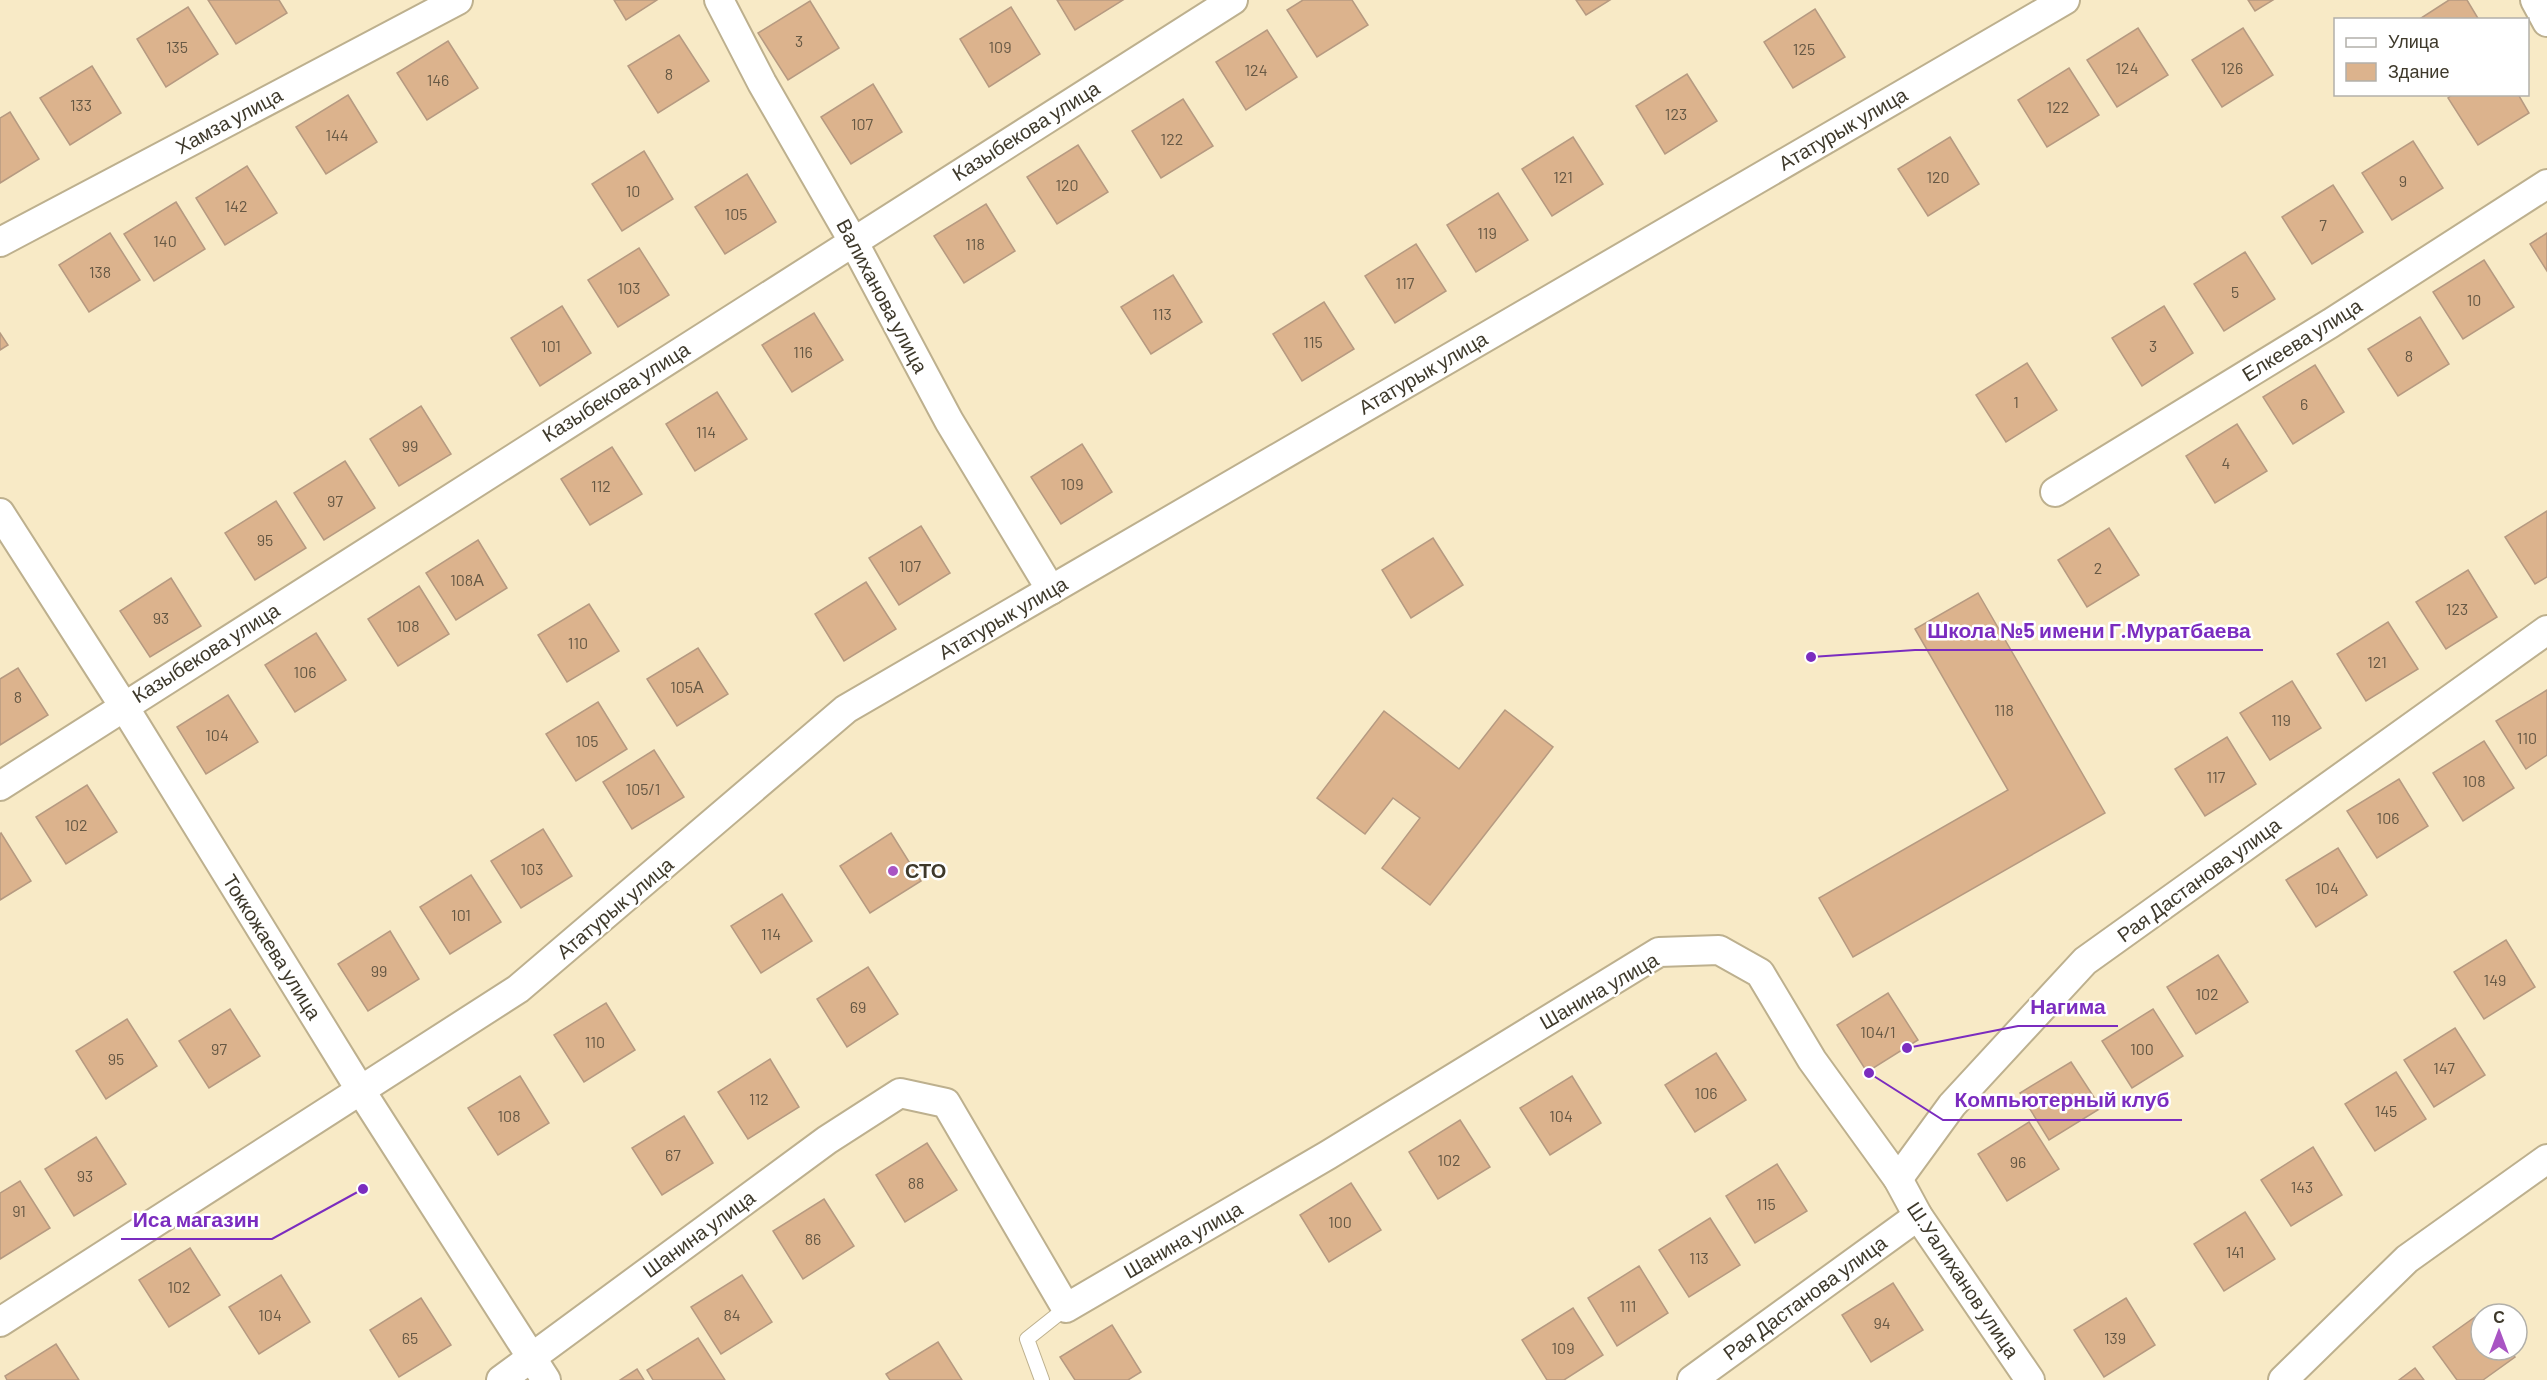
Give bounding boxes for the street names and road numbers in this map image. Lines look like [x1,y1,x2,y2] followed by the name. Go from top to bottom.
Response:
[947,75,1104,185] street label: Казыбекова улица
[1774,81,1912,175] street label: Ататурык улица
[171,82,287,158] street label: Хамза улица
[832,214,934,377] street label: Валиханова улица
[2237,292,2367,386] street label: Елкеева улица
[1354,325,1492,419] street label: Ататурык улица
[537,336,694,446] street label: Казыбекова улица
[934,570,1072,664] street label: Ататурык улица
[127,597,284,707] street label: Казыбекова улица
[2112,811,2285,947] street label: Рая Дастанова улица
[551,851,678,963] street label: Ататурык улица
[219,869,328,1024] street label: Токкожаева улица
[1535,946,1663,1034] street label: Шанина улица
[638,1184,760,1282] street label: Шанина улица
[1119,1195,1247,1283] street label: Шанина улица
[1903,1197,2025,1363] street label: Ш.Уалиханов улица
[1718,1229,1891,1365] street label: Рая Дастанова улица

